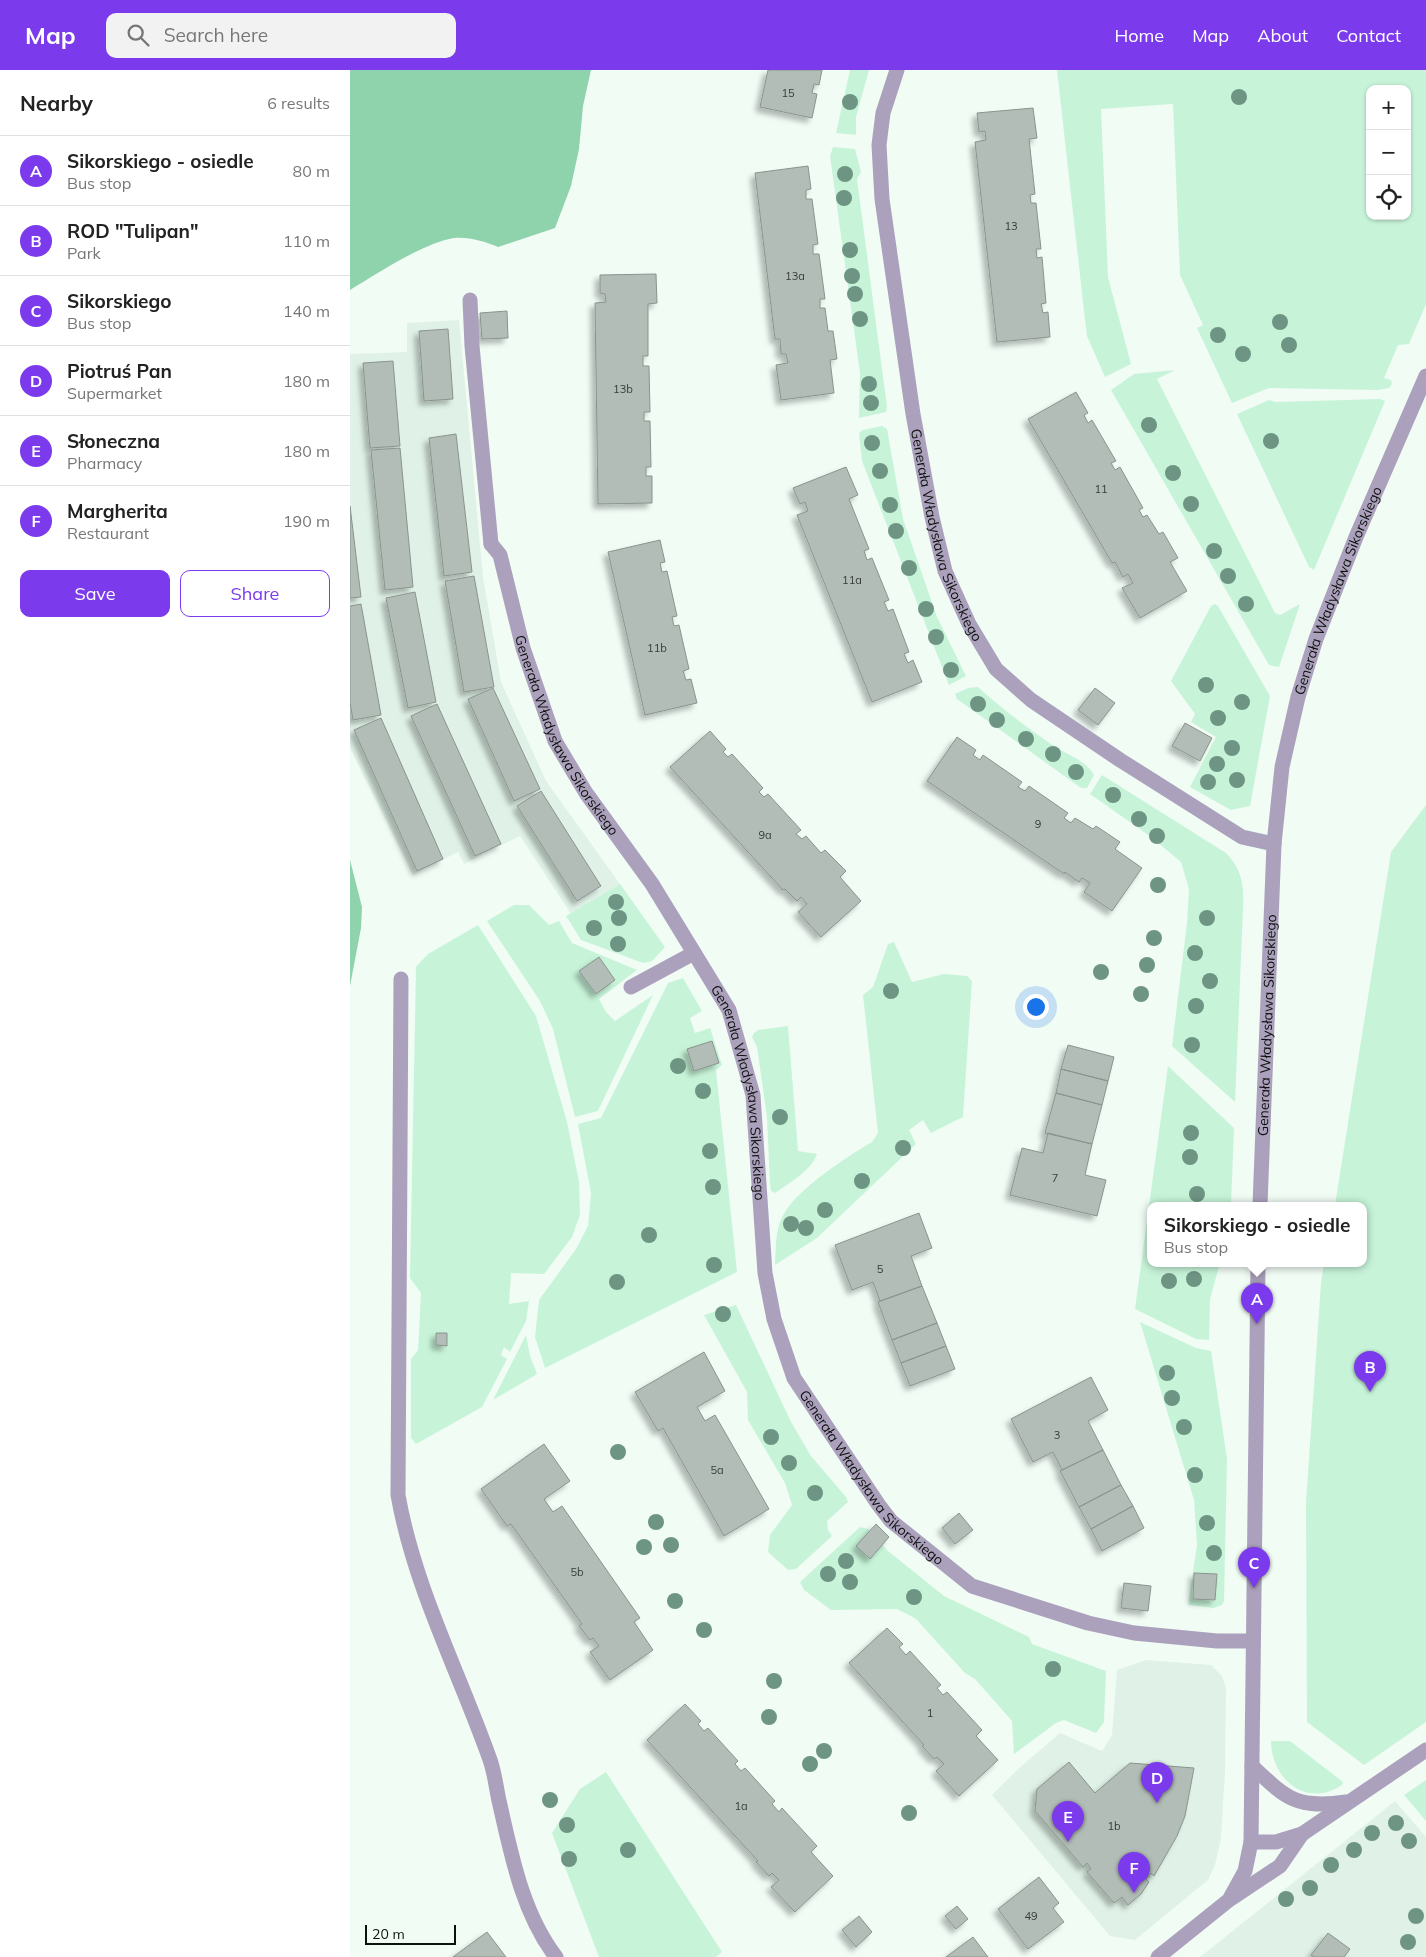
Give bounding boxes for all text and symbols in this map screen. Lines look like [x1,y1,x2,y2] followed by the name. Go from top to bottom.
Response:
[106,13,456,58] search box
[25,20,76,50] text: Map
[124,21,152,49] icon: search
[164,23,268,47] text: Search here
[1114,24,1164,47] text: Home
[1192,24,1229,47] text: Map
[1257,24,1308,47] text: About
[1336,24,1401,47] text: Contact
[1366,85,1411,220] map controls
[1366,85,1411,130] button: +
[781,86,795,100] house number: 15
[20,90,93,116] text: Nearby
[267,93,330,113] text: 6 results
[1366,130,1411,175] button: −
[67,149,254,173] text: Sikorskiego - osiedle
[30,161,42,181] text: A
[293,161,330,181] text: 80 m
[67,173,131,193] text: Bus stop
[1366,175,1411,220] button: locate
[67,219,199,243] text: ROD "Tulipan"
[1004,219,1018,233] house number: 13
[30,231,42,251] text: B
[283,231,330,251] text: 110 m
[67,243,101,263] text: Park
[785,269,805,283] house number: 13a
[67,289,172,313] text: Sikorskiego
[31,301,41,321] text: C
[283,301,330,321] text: 140 m
[67,313,131,333] text: Bus stop
[67,359,172,383] text: Piotruś Pan
[30,371,42,391] text: D
[283,371,330,391] text: 180 m
[613,382,633,396] house number: 13b
[67,383,162,403] text: Supermarket
[907,427,986,645] street label: Generała Władysława Sikorskiego
[67,429,160,453] text: Słoneczna
[31,441,41,461] text: E
[283,441,330,461] text: 180 m
[67,453,142,473] text: Pharmacy
[1094,482,1108,496] house number: 11
[1290,484,1386,697] street label: Generała Władysława Sikorskiego
[67,499,168,523] text: Margherita
[31,511,41,531] text: F
[283,511,330,531] text: 190 m
[67,523,149,543] text: Restaurant
[20,570,170,617] button: Save
[180,570,330,617] button: Share
[842,573,862,587] house number: 11a
[511,633,623,839] street label: Generała Władysława Sikorskiego
[647,641,667,655] house number: 11b
[1035,817,1041,831] house number: 9
[758,828,772,842] house number: 9a
[1254,914,1280,1136] street label: Generała Władysława Sikorskiego
[707,981,769,1201] street label: Generała Władysława Sikorskiego
[1023,994,1049,1020] your location
[1052,1171,1058,1185] house number: 7
[1147,1202,1367,1267] popup
[1164,1213,1350,1237] text: Sikorskiego - osiedle
[1164,1237,1228,1257] text: Bus stop
[877,1262,884,1276] house number: 5
[1241,1283,1273,1324] pin: A
[1354,1351,1386,1392] pin: B
[795,1386,948,1569] street label: Generała Władysława Sikorskiego
[1054,1428,1060,1442] house number: 3
[710,1463,724,1477] house number: 5a
[1238,1547,1270,1588] pin: C
[570,1565,584,1579] house number: 5b
[927,1706,933,1720] house number: 1
[1141,1762,1173,1803] pin: D
[734,1799,748,1813] house number: 1a
[1052,1801,1084,1842] pin: E
[1107,1819,1121,1833] house number: 1b
[1118,1852,1150,1893] pin: F
[1024,1909,1038,1923] house number: 49
[365,1922,456,1945] scale bar
[372,1925,405,1943] text: 20 m

